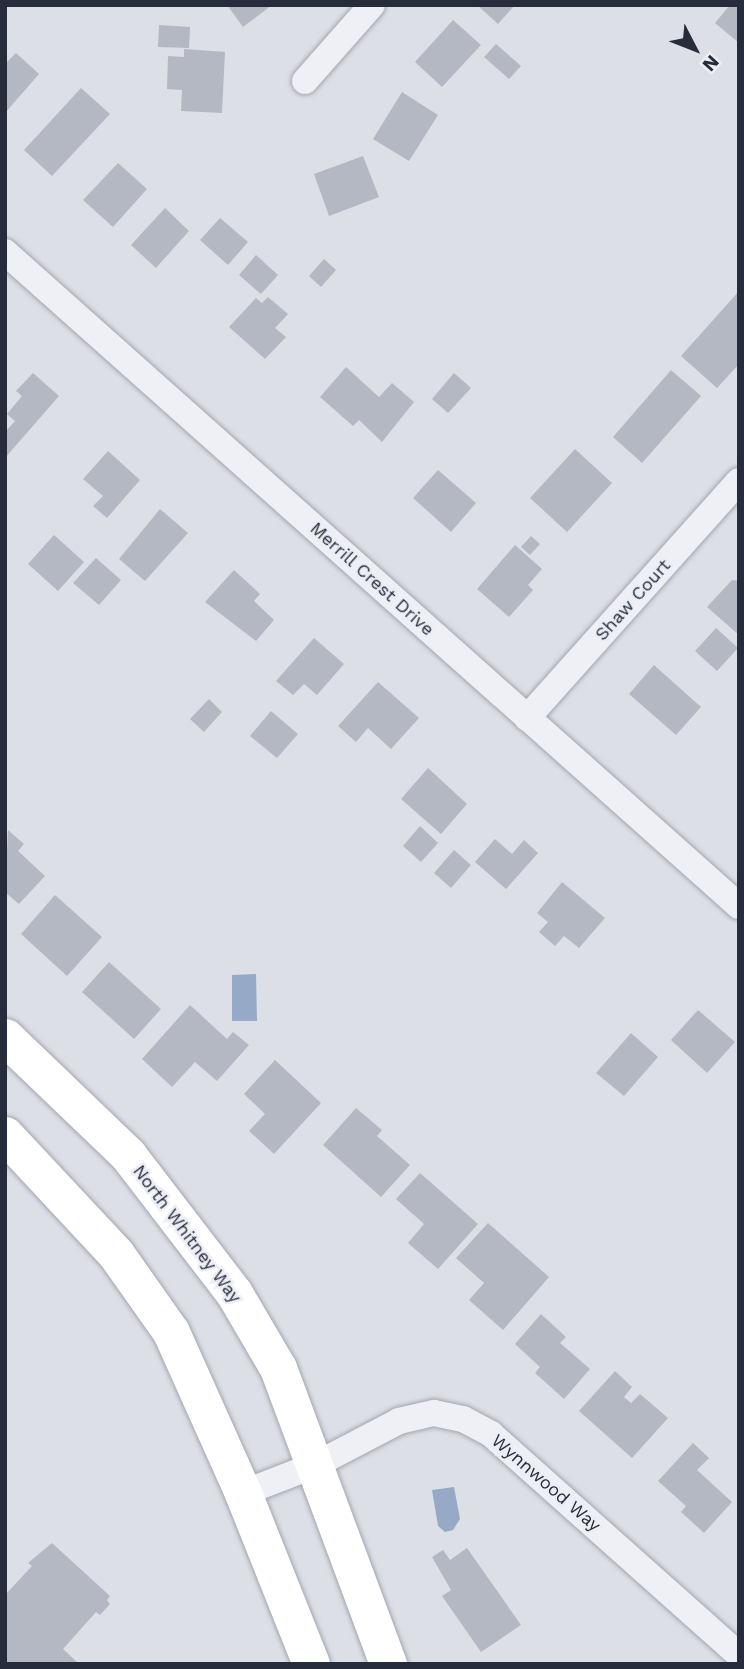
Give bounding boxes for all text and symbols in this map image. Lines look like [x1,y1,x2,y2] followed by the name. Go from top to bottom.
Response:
[660,14,730,84] north arrow
[698,50,724,76] text: N
[305,517,439,641] street label: Merrill Crest Drive
[591,555,675,645] street label: Shaw Court
[128,1160,246,1308] street label: North Whitney Way
[487,1430,605,1536] street label: Wynnwood Way

